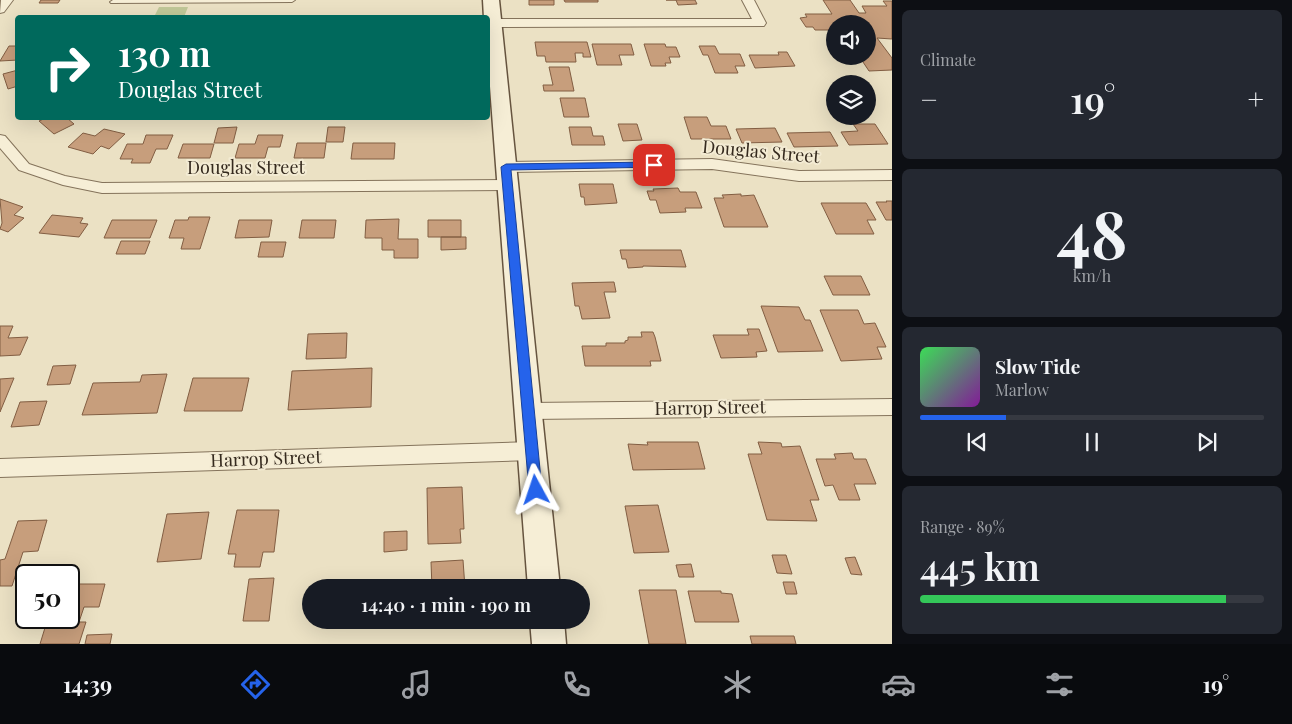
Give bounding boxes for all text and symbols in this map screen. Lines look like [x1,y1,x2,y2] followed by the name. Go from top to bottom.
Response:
[826,15,876,125] map controls
[826,15,876,65] button: sound
[118,29,211,76] text: 130 m
[35,35,100,100] icon: right
[920,49,976,70] text: Climate
[1070,73,1116,124] text: 19°
[118,74,262,104] text: Douglas Street
[826,75,876,125] button: layers
[920,80,938,117] text: −
[1248,80,1264,117] text: +
[701,134,821,168] street label: Douglas Street
[633,144,675,186] pin
[640,151,668,179] icon: arrive
[187,155,306,179] street label: Douglas Street
[1057,189,1127,275] text: 48
[1073,265,1111,286] text: km/h
[995,353,1080,379] text: Slow Tide
[995,379,1049,400] text: Marlow
[654,394,766,420] street label: Harrop Street
[963,428,991,456] icon: previous
[1078,428,1106,456] icon: pause
[1193,428,1221,456] icon: next
[210,444,323,472] street label: Harrop Street
[509,463,561,515] position arrow
[920,516,1005,537] text: Range · 89%
[920,540,1040,591] text: 445 km
[15,564,80,629] speed limit sign: 50
[361,591,531,617] text: 14:40 · 1 min · 190 m
[238,667,273,702] icon: directions
[399,667,434,702] icon: music
[559,667,594,702] icon: phone
[720,667,755,702] icon: climate
[881,667,916,702] icon: car
[1042,667,1077,702] icon: filters
[63,669,112,699] text: 14:39
[1202,669,1229,699] text: 19°

